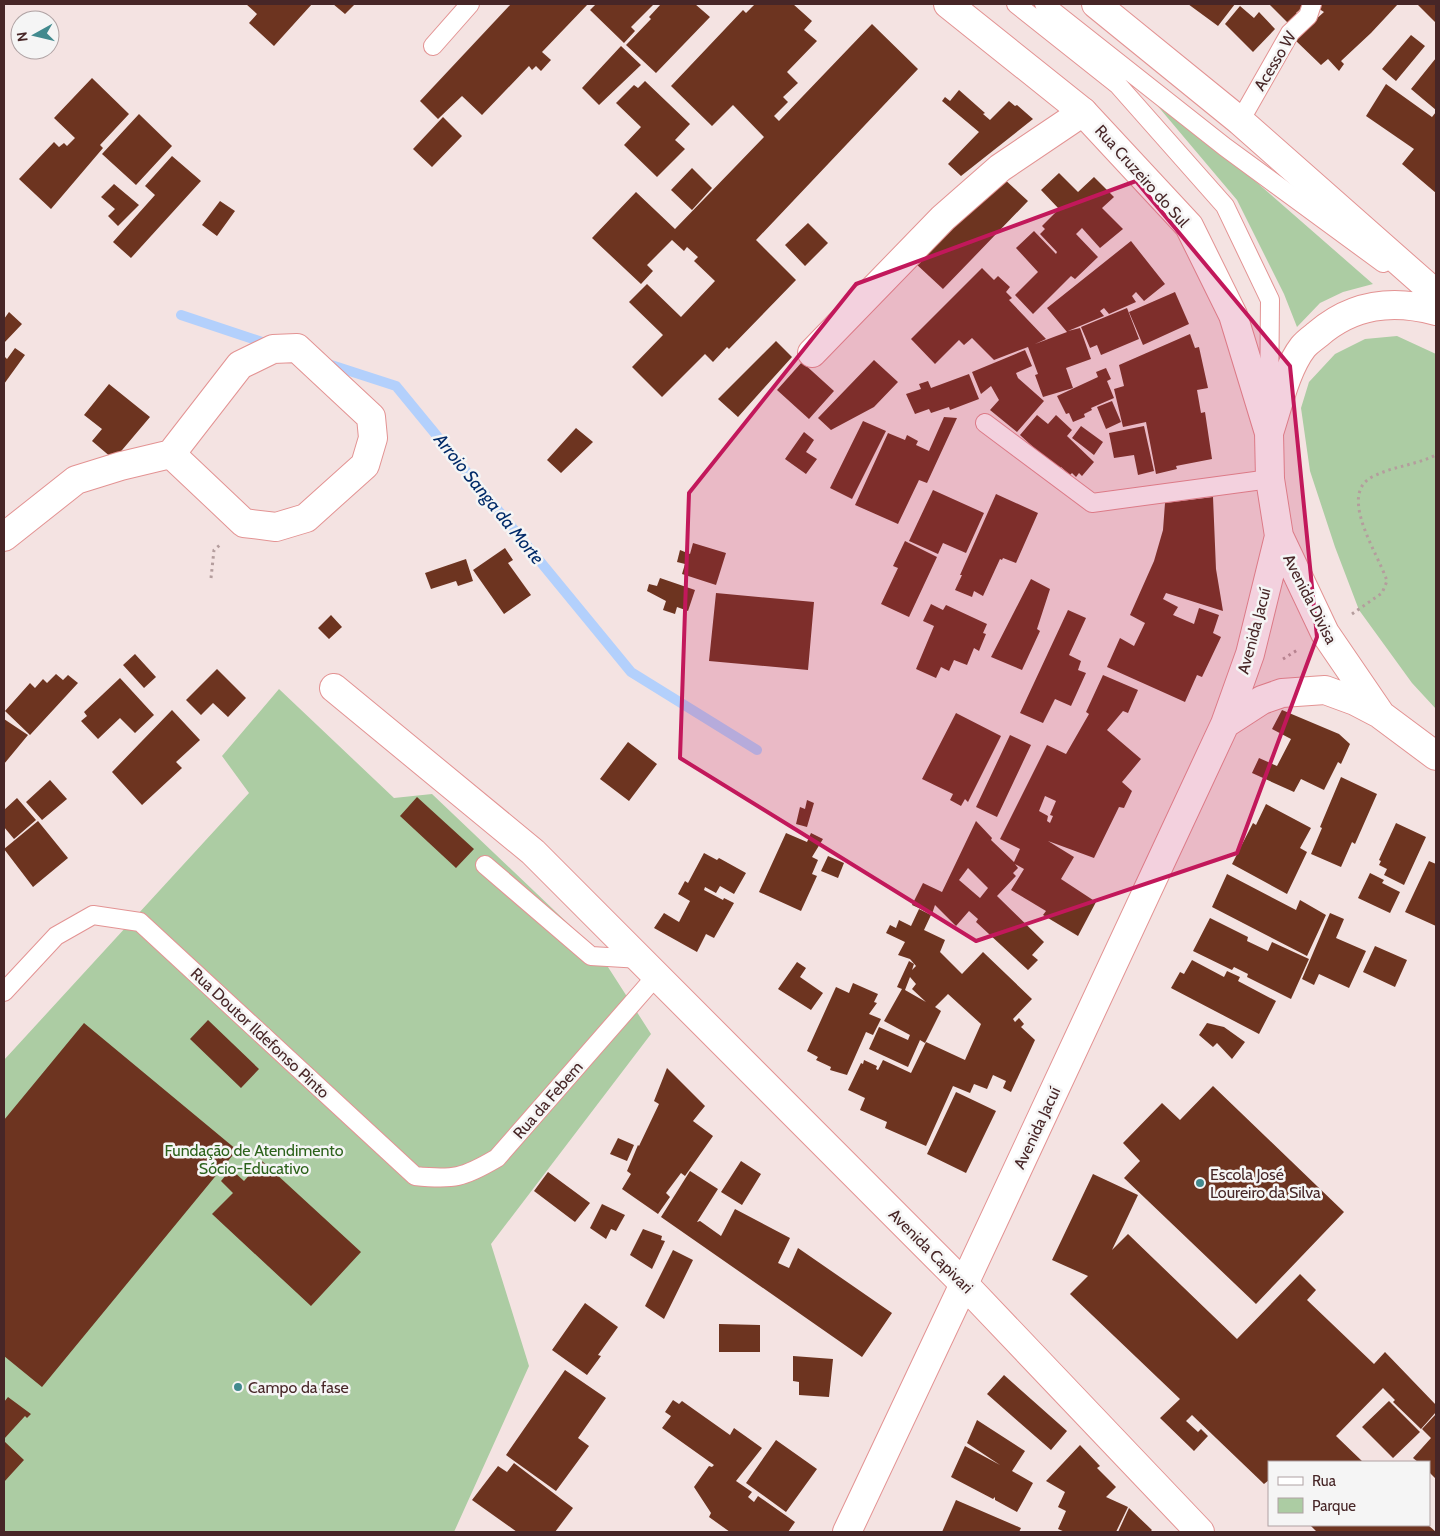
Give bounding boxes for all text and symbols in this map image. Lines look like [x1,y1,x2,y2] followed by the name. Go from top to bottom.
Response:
[10,10,60,60] north arrow
[1250,27,1301,94] street label: Acesso W
[13,31,32,43] text: N
[1091,121,1193,231] street label: Rua Cruzeiro do Sul
[429,428,549,569] water label: Arroio Sanga da Morte
[1279,551,1341,647] street label: Avenida Divisa
[1233,585,1275,676] street label: Avenida Jacuí
[187,964,333,1102] street label: Rua Doutor Ildefonso Pinto
[509,1057,587,1143] street label: Rua da Febem
[1010,1083,1065,1172] street label: Avenida Jacuí
[165,1141,344,1178] park label: Fundação de Atendimento Sócio-Educativo
[1210,1165,1321,1202] place label: Escola José Loureiro da Silva
[1194,1177,1206,1189] marker: Escola José Loureiro da Silva
[885,1205,977,1297] street label: Avenida Capivari
[248,1378,349,1397] place label: Campo da fase
[232,1381,244,1393] marker: Campo da fase
[1268,1461,1430,1526] legend
[1312,1472,1337,1490] text: Rua
[1312,1497,1356,1515] text: Parque

